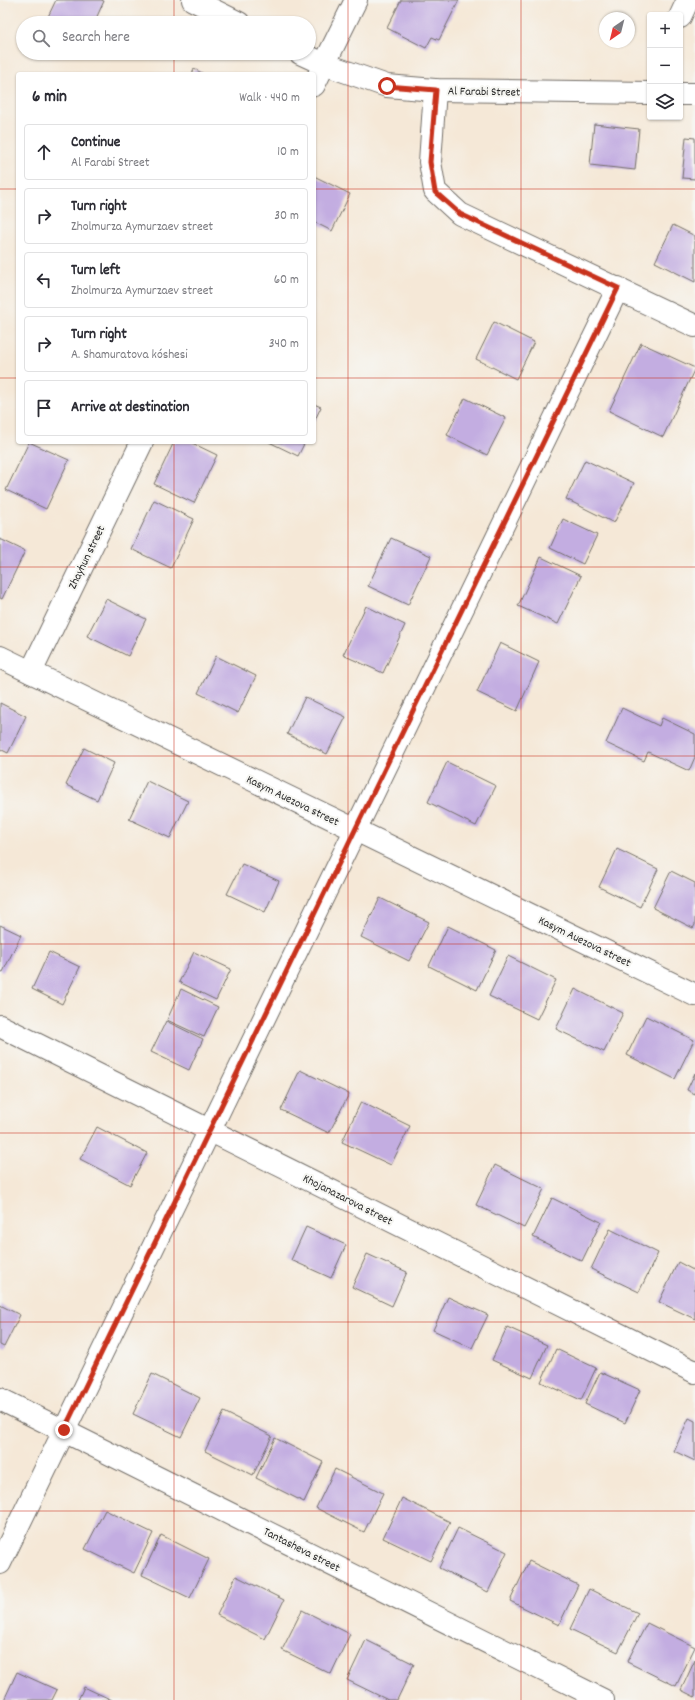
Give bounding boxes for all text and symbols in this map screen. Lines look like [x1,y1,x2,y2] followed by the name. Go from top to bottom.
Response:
[599,12,635,48] north arrow
[647,12,683,120] map controls
[647,12,683,48] button: +
[16,16,316,60] search box
[30,27,52,49] icon: search
[62,27,130,49] text: Search here
[647,48,683,84] button: −
[378,77,396,95] route start
[448,83,521,102] street label: Al Farabi Street
[647,84,683,120] button: layers
[32,86,67,110] text: 6 min
[239,89,300,108] text: Walk · 440 m
[71,132,120,154] text: Continue
[33,141,55,163] icon: ahead
[277,143,299,162] text: 10 m
[71,154,150,173] text: Al Farabi Street
[71,196,127,218] text: Turn right
[33,205,55,227] icon: right
[274,207,299,226] text: 30 m
[71,218,213,237] text: Zholmurza Aymurzaev street
[71,260,120,282] text: Turn left
[33,269,55,291] icon: left
[274,271,299,290] text: 60 m
[71,282,213,301] text: Zholmurza Aymurzaev street
[71,324,127,346] text: Turn right
[33,333,55,355] icon: right
[269,335,299,354] text: 340 m
[71,346,188,365] text: A. Shamuratova kóshesi
[33,397,55,419] icon: arrive
[71,397,189,419] text: Arrive at destination
[65,522,110,592] street label: Zhayhun street
[243,772,342,831] street label: Kasym Auezova street
[535,913,634,972] street label: Kasym Auezova street
[300,1170,396,1231] street label: Khojanazarova street
[55,1421,73,1439] route end
[260,1524,343,1577] street label: Tantasheva street

